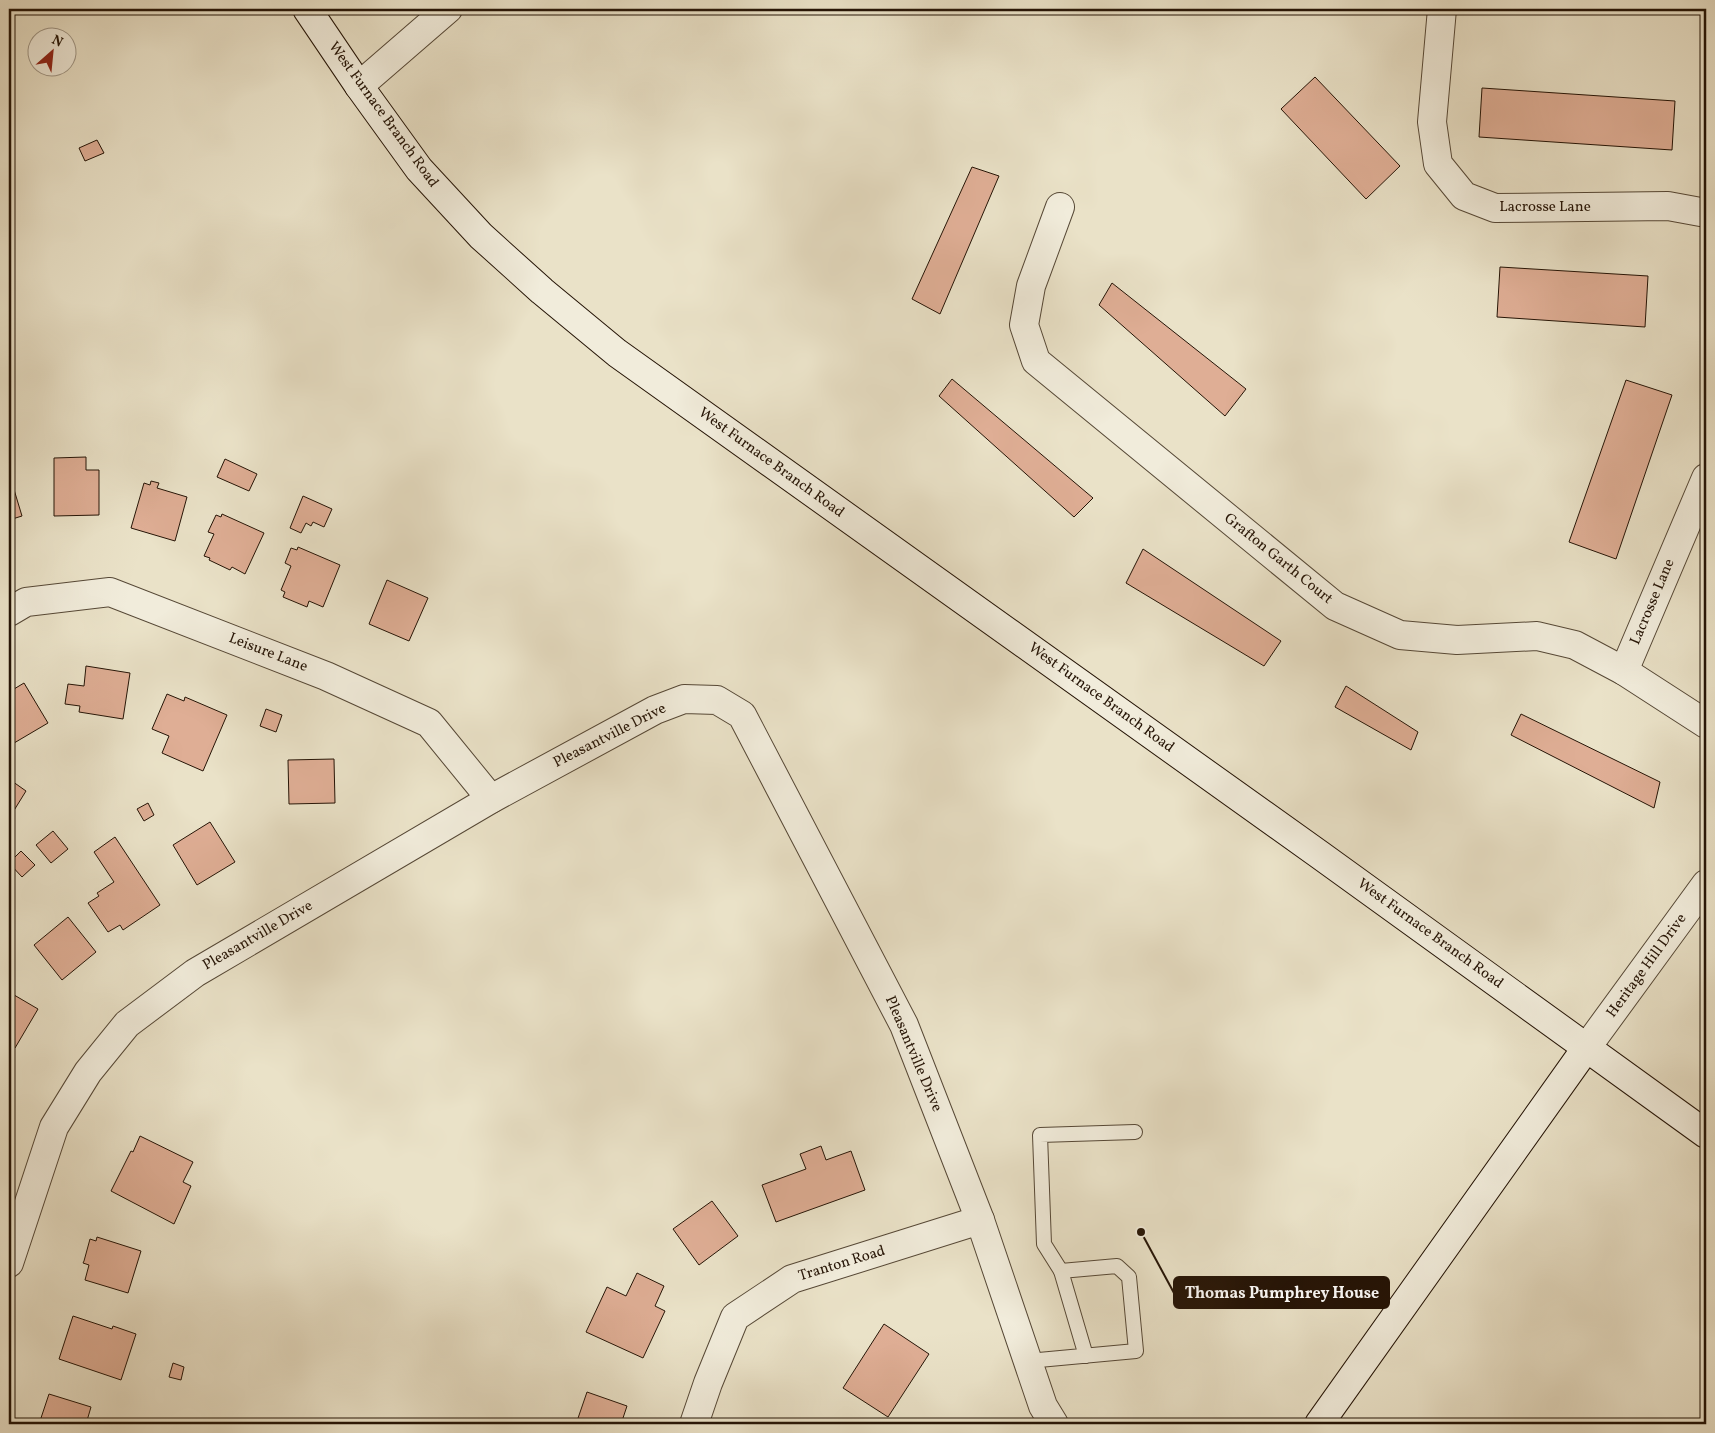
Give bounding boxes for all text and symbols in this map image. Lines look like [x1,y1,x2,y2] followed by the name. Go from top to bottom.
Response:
[28,28,78,78] north arrow
[48,31,66,53] text: N
[323,38,443,192] street label: West Furnace Branch Road
[1499,197,1591,218] street label: Lacrosse Lane
[694,403,848,523] street label: West Furnace Branch Road
[1219,508,1337,610] street label: Grafton Garth Court
[1625,556,1681,648] street label: Lacrosse Lane
[225,628,311,678] street label: Leisure Lane
[1024,638,1178,758] street label: West Furnace Branch Road
[550,698,670,774] street label: Pleasantville Drive
[1353,874,1507,994] street label: West Furnace Branch Road
[199,896,317,976] street label: Pleasantville Drive
[1602,910,1692,1022] street label: Heritage Hill Drive
[879,993,947,1115] street label: Pleasantville Drive
[796,1241,888,1287] street label: Tranton Road
[1174,1277,1389,1308] callout: Thomas Pumphrey House
[1185,1283,1379,1305] text: Thomas Pumphrey House

